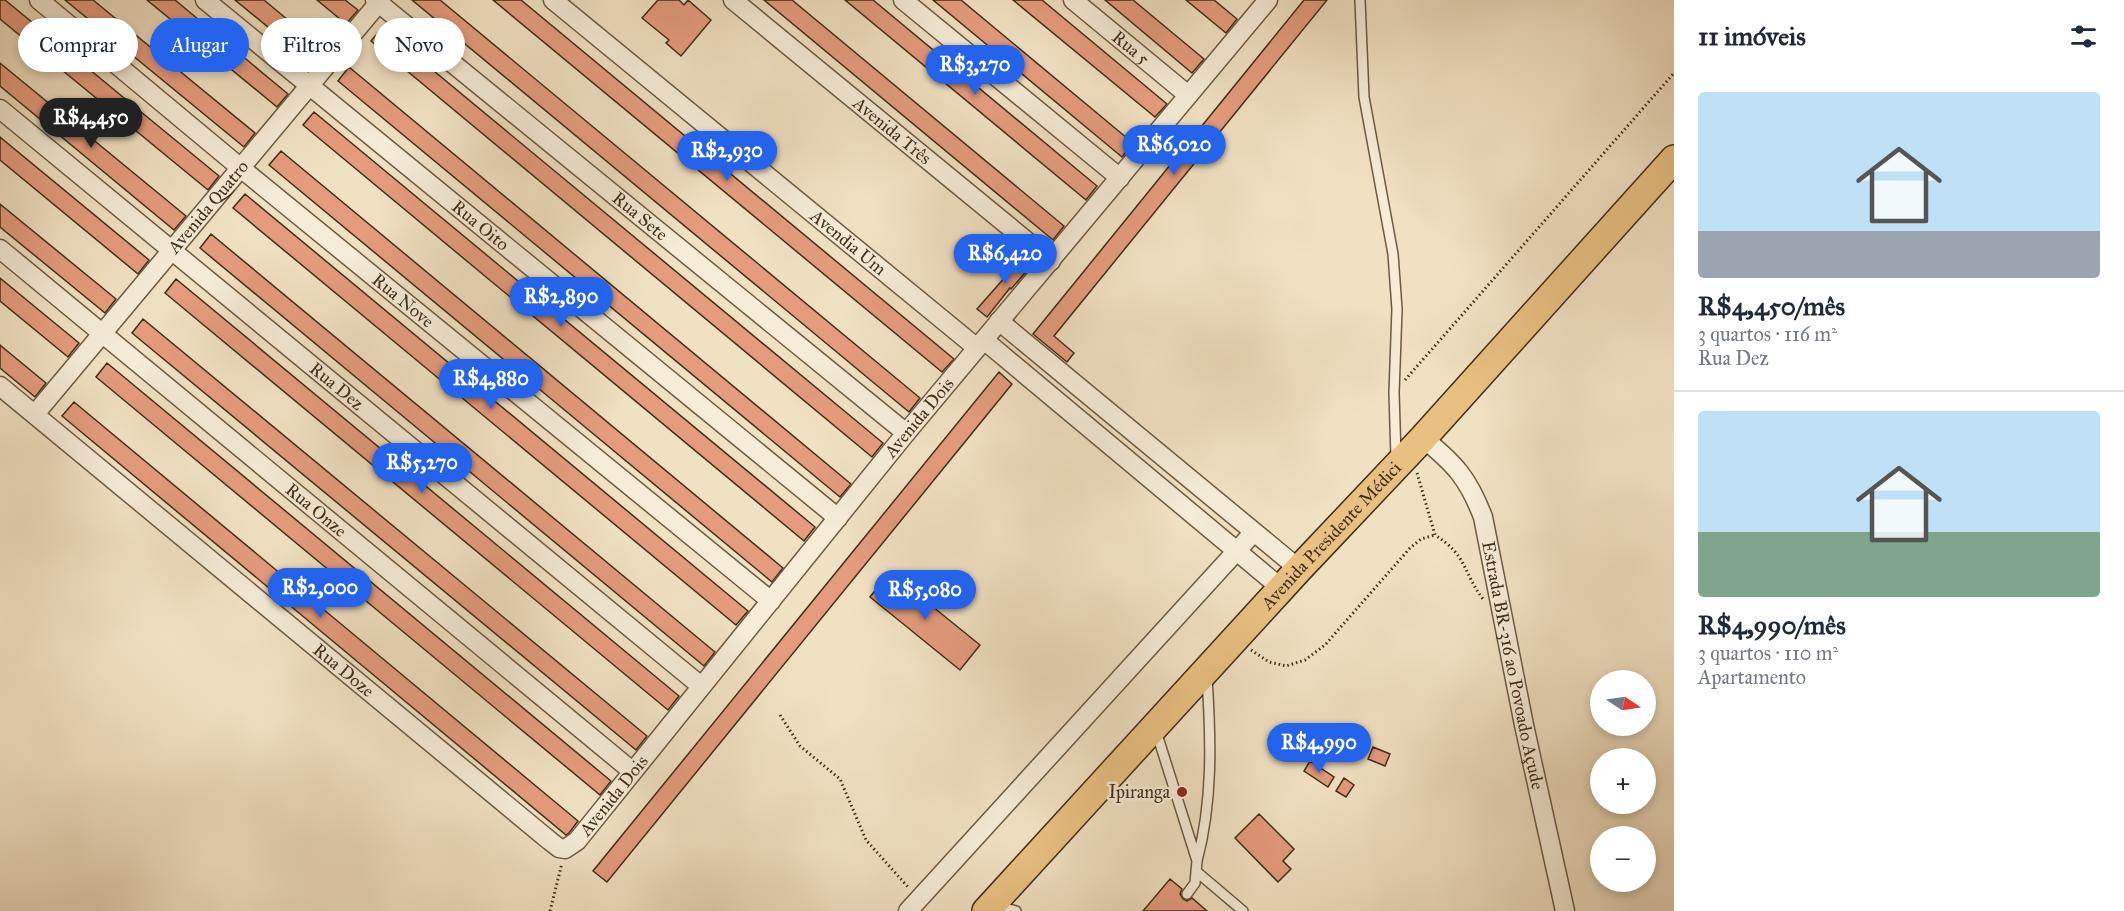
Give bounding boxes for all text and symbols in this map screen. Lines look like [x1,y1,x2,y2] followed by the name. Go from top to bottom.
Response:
[18,18,138,72] chip: Comprar
[150,18,249,72] chip: Alugar
[261,18,362,72] chip: Filtros
[374,18,465,72] chip: Novo
[1698,20,1806,52] text: 11 imóveis
[2067,20,2100,53] icon: filters
[1108,26,1154,70] street label: Rua 5
[920,45,1030,96] pin: R$3,270
[940,52,1010,76] text: R$3,270
[848,91,936,169] street label: Avenida Três
[36,98,146,149] pin: R$4,450
[53,105,129,129] text: R$4,450
[1119,125,1229,176] pin: R$6,020
[672,131,782,182] pin: R$2,930
[1845,131,1953,239] icon: home
[1137,132,1211,156] text: R$6,020
[691,138,763,162] text: R$2,930
[162,156,253,259] street label: Avenida Quatro
[608,187,672,245] street label: Rua Sete
[447,195,514,255] street label: Rua Oito
[805,204,891,280] street label: Avendia Um
[950,234,1060,285] pin: R$6,420
[968,241,1042,265] text: R$6,420
[368,269,438,332] street label: Rua Nove
[506,277,616,328] pin: R$2,890
[524,284,598,308] text: R$2,890
[1698,290,1845,322] text: R$4,450/mês
[1698,322,1837,346] text: 3 quartos · 116 m²
[1698,346,1769,370] text: Rua Dez
[305,357,368,415] street label: Rua Dez
[436,359,546,410] pin: R$4,880
[453,366,529,390] text: R$4,880
[879,373,959,463] street label: Avenida Dois
[367,443,477,494] pin: R$5,270
[386,450,458,474] text: R$5,270
[1845,450,1953,558] icon: home
[1256,457,1406,615] street label: Avenida Presidente Médici
[281,478,351,542] street label: Rua Onze
[1477,539,1549,792] street label: Estrada BR-316 ao Povoado Açude
[265,568,375,619] pin: R$2,000
[870,570,980,621] pin: R$5,080
[282,575,358,599] text: R$2,000
[888,577,962,601] text: R$5,080
[1698,609,1846,641] text: R$4,990/mês
[309,639,379,702] street label: Rua Doze
[1698,641,1838,665] text: 3 quartos · 110 m²
[1698,665,1806,689] text: Apartamento
[1590,670,1656,736] north arrow
[1590,670,1656,892] map controls
[1264,723,1374,774] pin: R$4,990
[1281,730,1357,754] text: R$4,990
[1590,748,1656,814] button: +
[574,751,653,841] street label: Avenida Dois
[1108,781,1170,804] place label: Ipiranga
[1175,785,1189,799] marker: Ipiranga
[1590,826,1656,892] button: −

